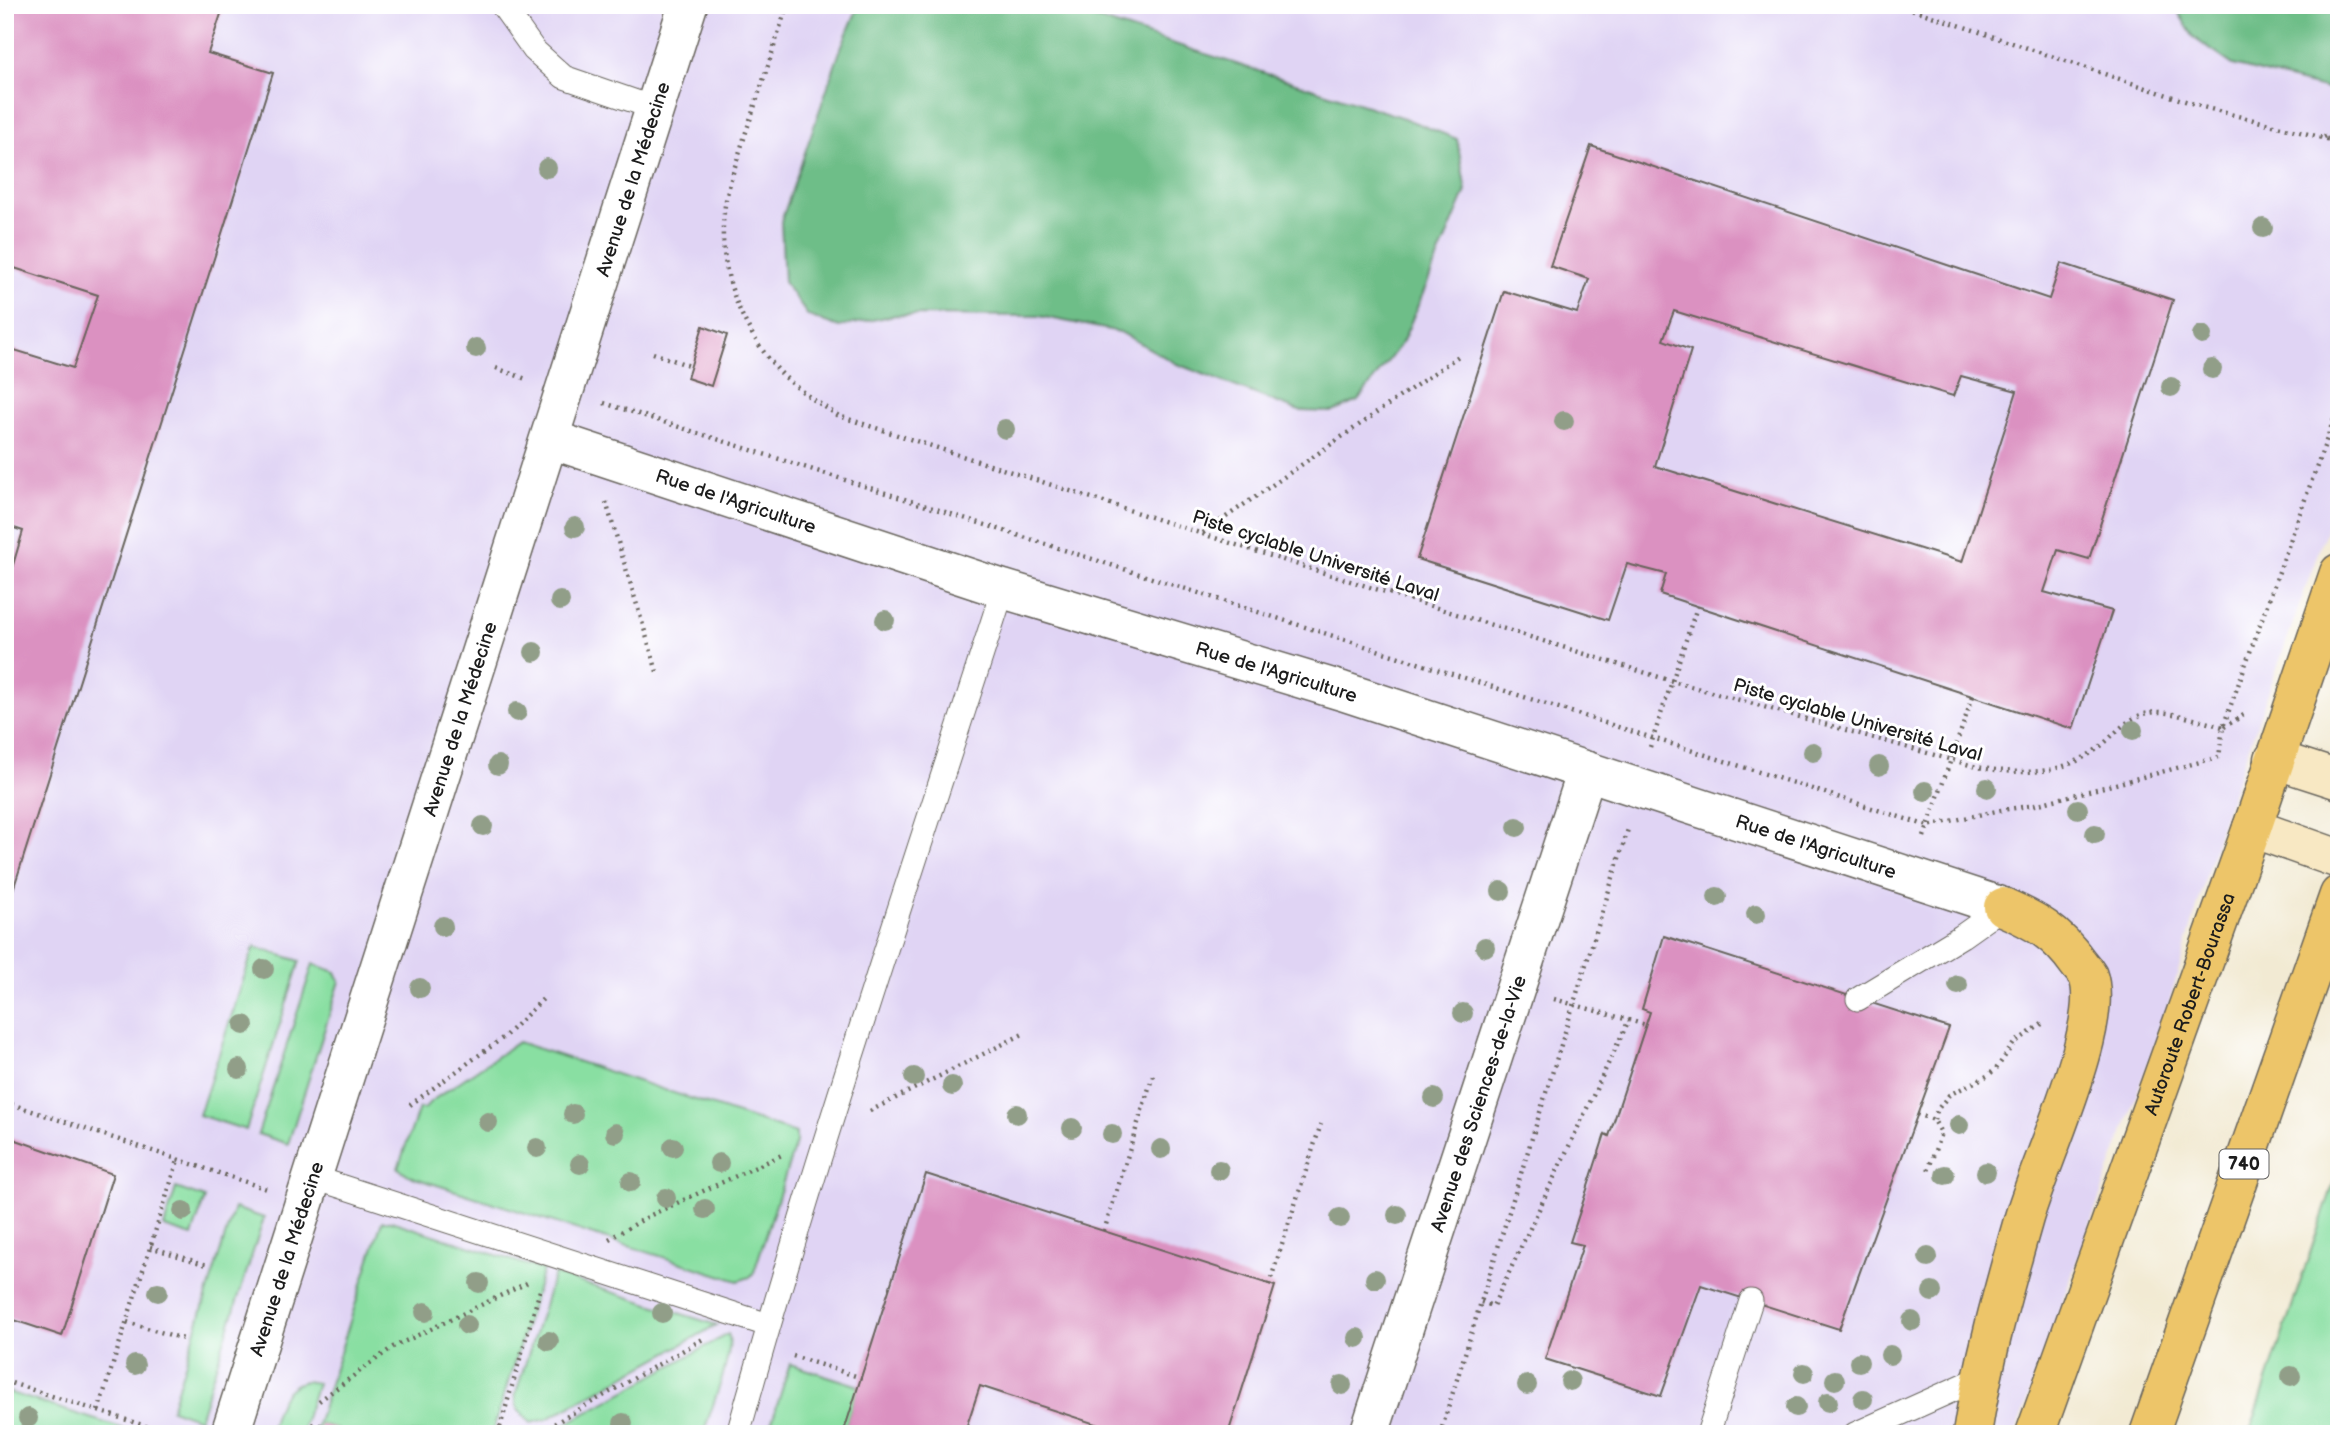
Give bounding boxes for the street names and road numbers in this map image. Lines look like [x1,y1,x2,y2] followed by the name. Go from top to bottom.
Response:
[592,79,676,279] street label: Avenue de la Médecine
[652,465,819,539] street label: Rue de l'Agriculture
[1189,506,1442,607] street label: Piste cyclable Université Laval
[419,619,503,819] street label: Avenue de la Médecine
[1193,638,1360,708] street label: Rue de l'Agriculture
[1731,674,1985,767] street label: Piste cyclable Université Laval
[1732,810,1899,884] street label: Rue de l'Agriculture
[2140,890,2241,1119] street label: Autoroute Robert-Bourassa
[1426,973,1532,1235] street label: Avenue des Sciences-de-la-Vie
[2220,1149,2268,1178] road number: 740
[246,1159,330,1359] street label: Avenue de la Médecine

